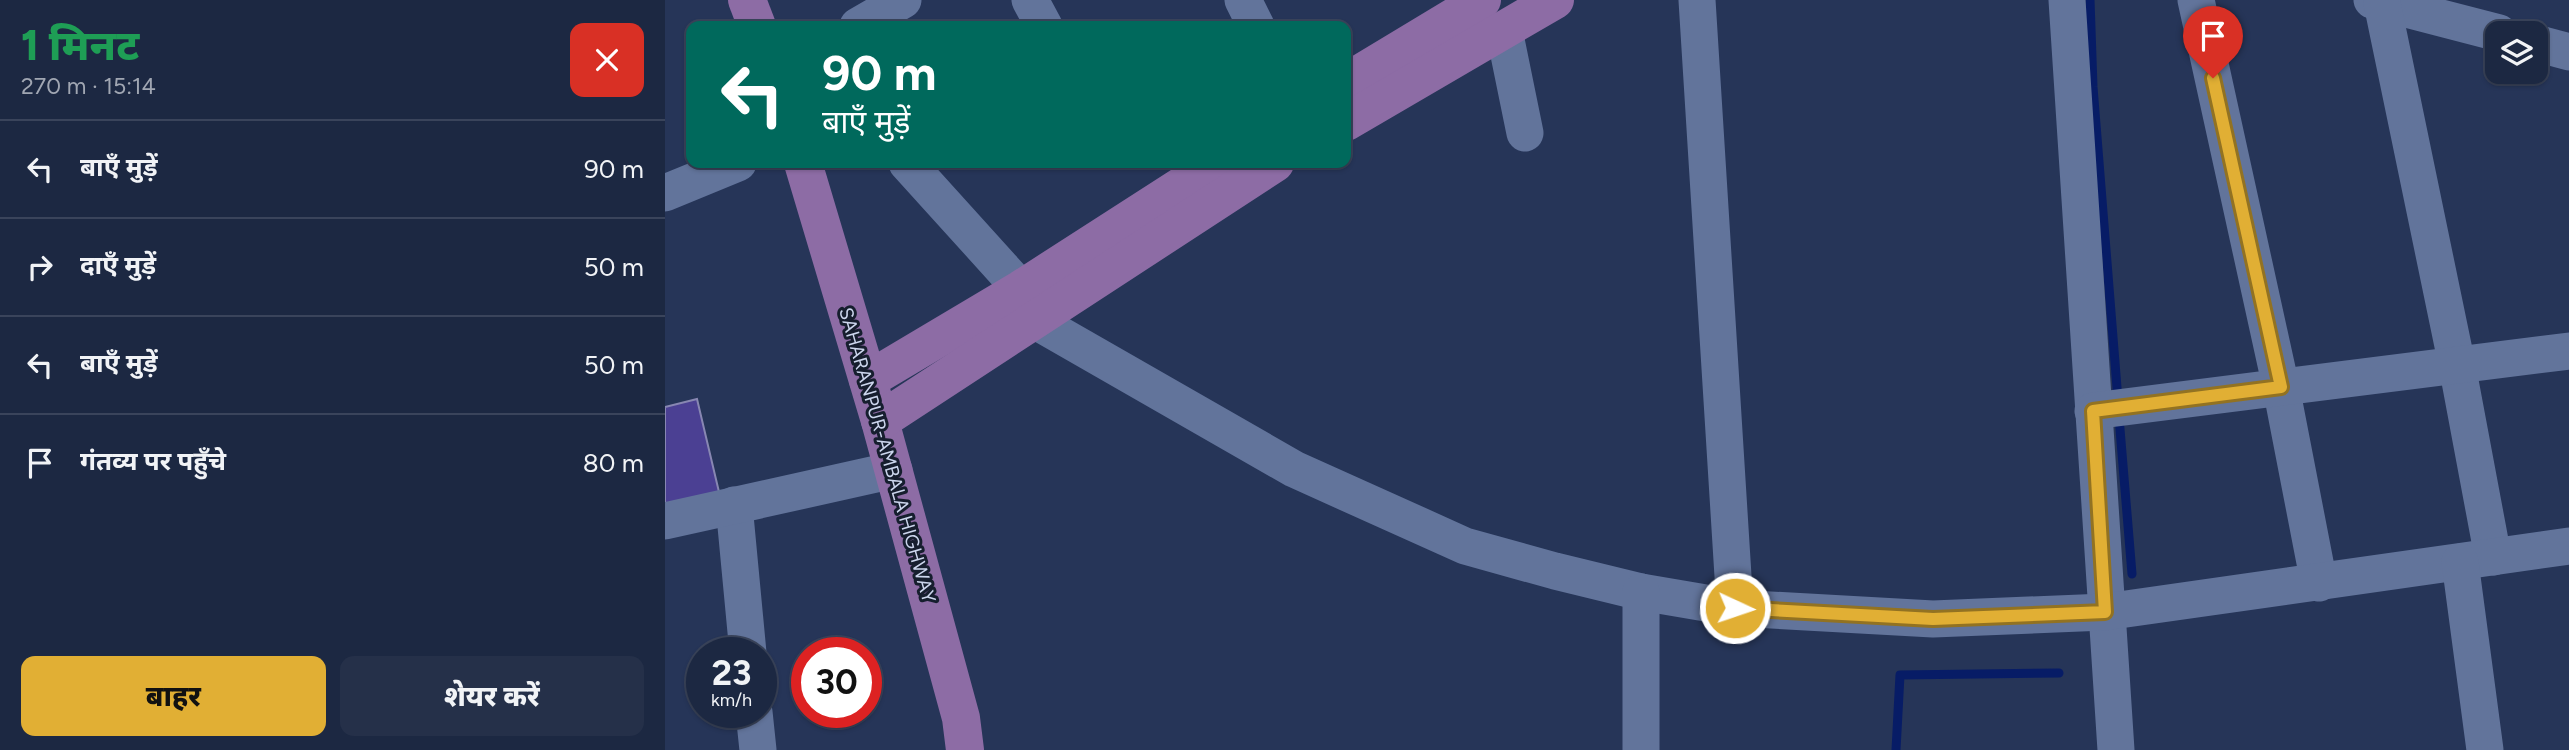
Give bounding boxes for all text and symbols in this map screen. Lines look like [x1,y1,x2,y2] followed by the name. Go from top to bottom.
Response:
[2183,6,2243,78] pin
[2194,17,2232,55] icon: arrive
[21,20,139,71] text: 1 मिनट
[2485,21,2548,84] map controls
[2485,21,2548,84] button: layers
[570,23,644,97] button: close
[822,43,937,102] text: 90 m
[707,49,798,140] icon: left
[21,72,156,100] text: 270 m · 15:14
[822,103,910,141] text: बाएँ मुड़ें
[21,150,59,188] icon: left
[80,151,157,183] text: बाएँ मुड़ें
[584,153,644,185] text: 90 m
[21,248,59,286] icon: right
[80,249,156,281] text: दाएँ मुड़ें
[584,251,644,283] text: 50 m
[834,305,941,606] street label: SAHARANPUR-AMBALA HIGHWAY
[21,346,59,384] icon: left
[80,347,157,379] text: बाएँ मुड़ें
[584,349,644,381] text: 50 m
[21,444,59,482] icon: arrive
[80,445,226,477] text: गंतव्य पर पहुँचे
[583,447,644,479] text: 80 m
[1698,571,1772,645] position arrow
[791,637,882,728] speed limit sign: 30
[712,652,751,694] text: 23
[21,656,326,736] button: बाहर
[340,656,644,736] button: शेयर करें
[711,689,752,711] text: km/h

